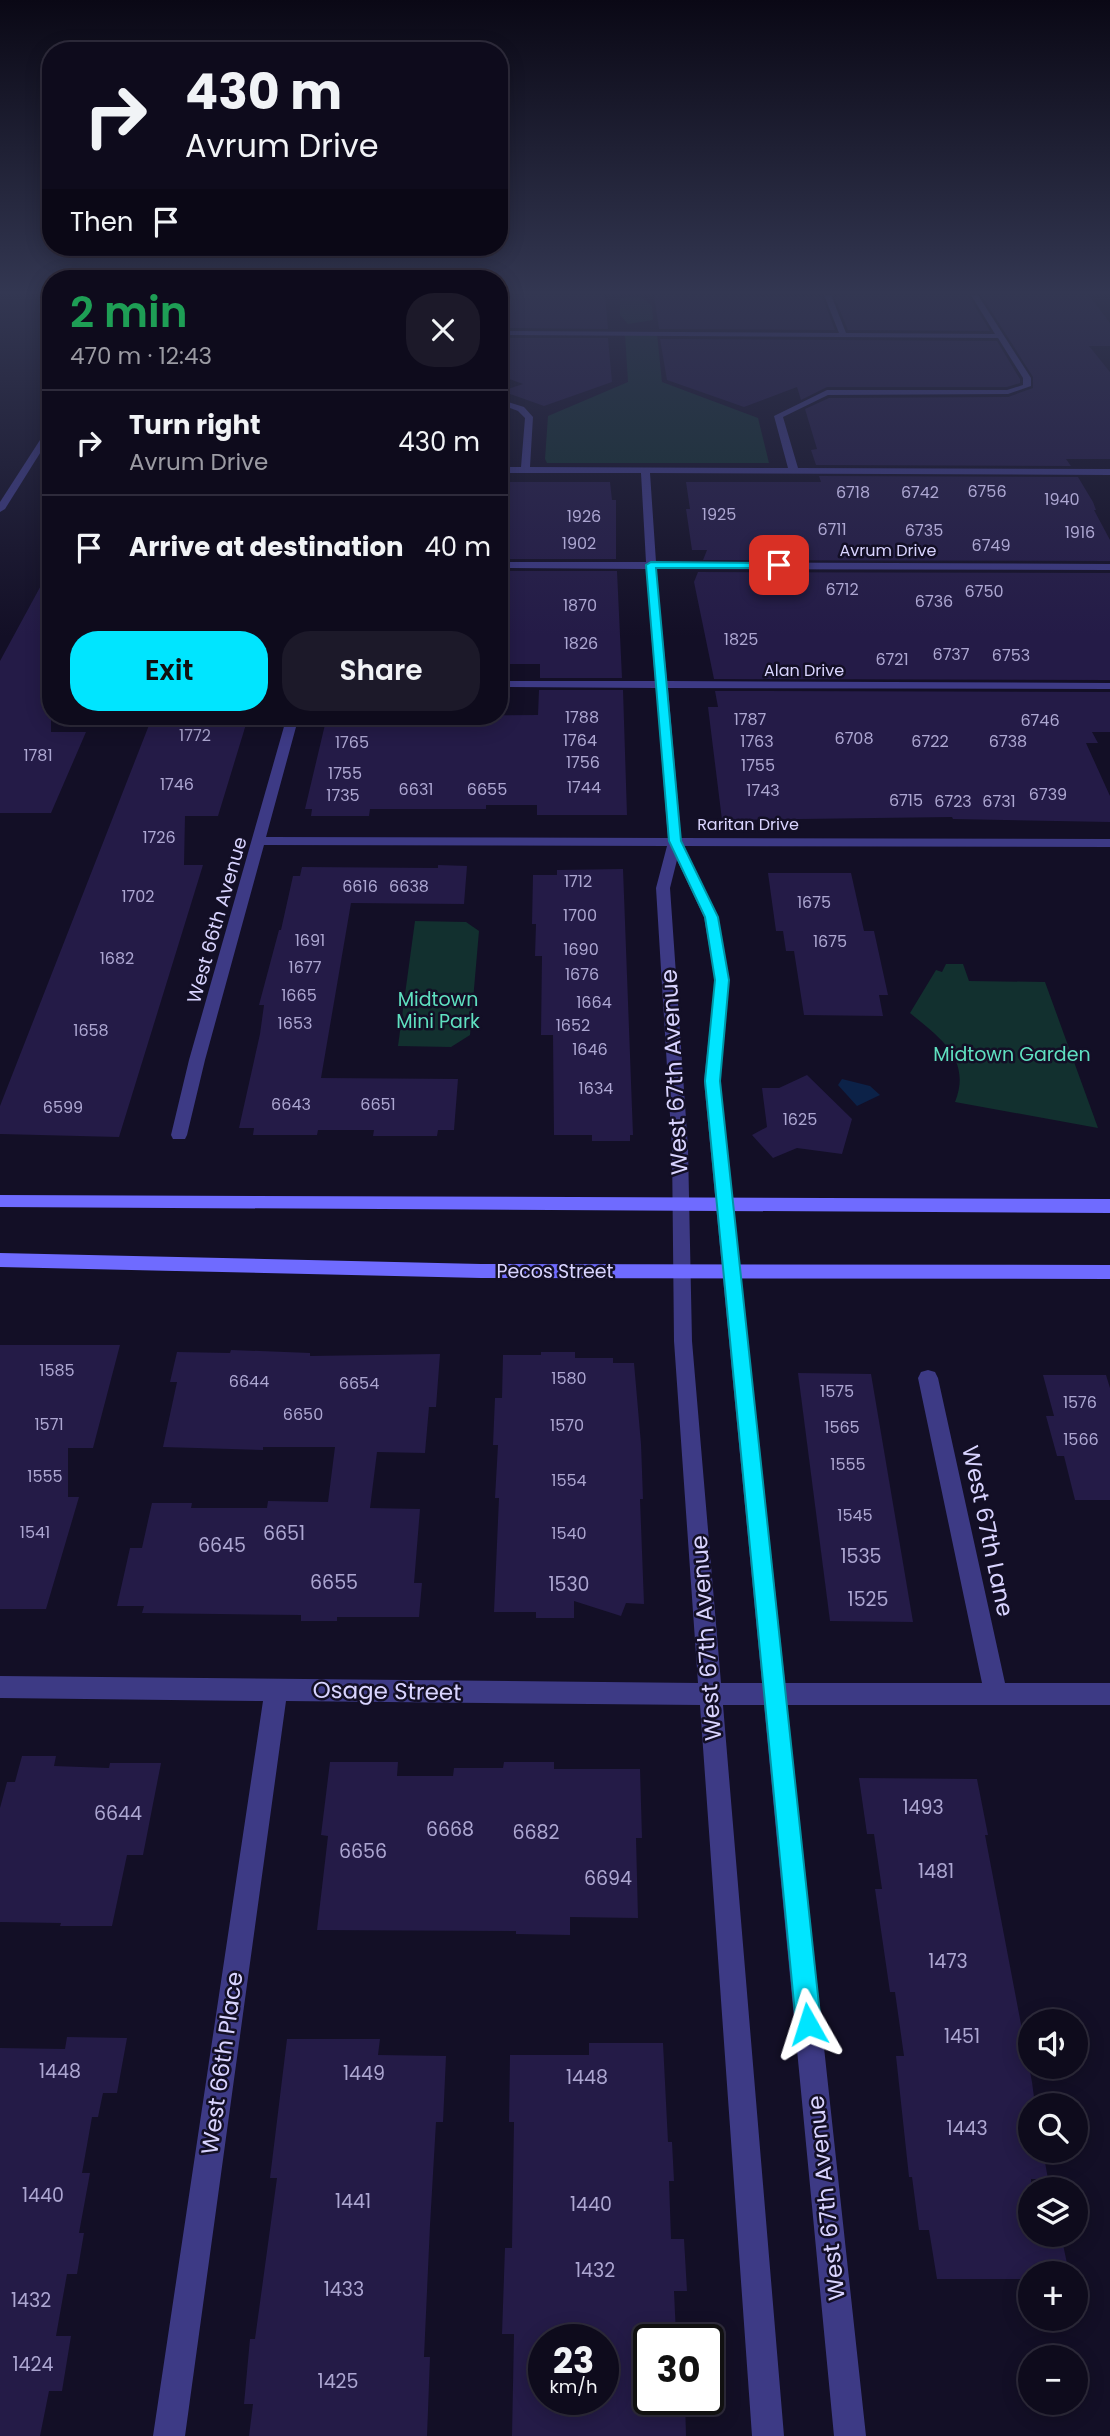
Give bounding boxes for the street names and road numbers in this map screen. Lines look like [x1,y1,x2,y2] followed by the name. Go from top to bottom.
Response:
[840,539,936,562] street label: Avrum Drive
[764,659,844,682] street label: Alan Drive
[697,813,799,836] street label: Raritan Drive
[180,834,254,1006] street label: West 66th Avenue
[653,968,695,1176] street label: West 67th Avenue
[496,1258,614,1285] street label: Pecos Street
[954,1443,1022,1619] street label: West 67th Lane
[683,1534,729,1742] street label: West 67th Avenue
[312,1674,462,1708] street label: Osage Street
[193,1969,251,2157] street label: West 66th Place
[799,2094,853,2302] street label: West 67th Avenue

